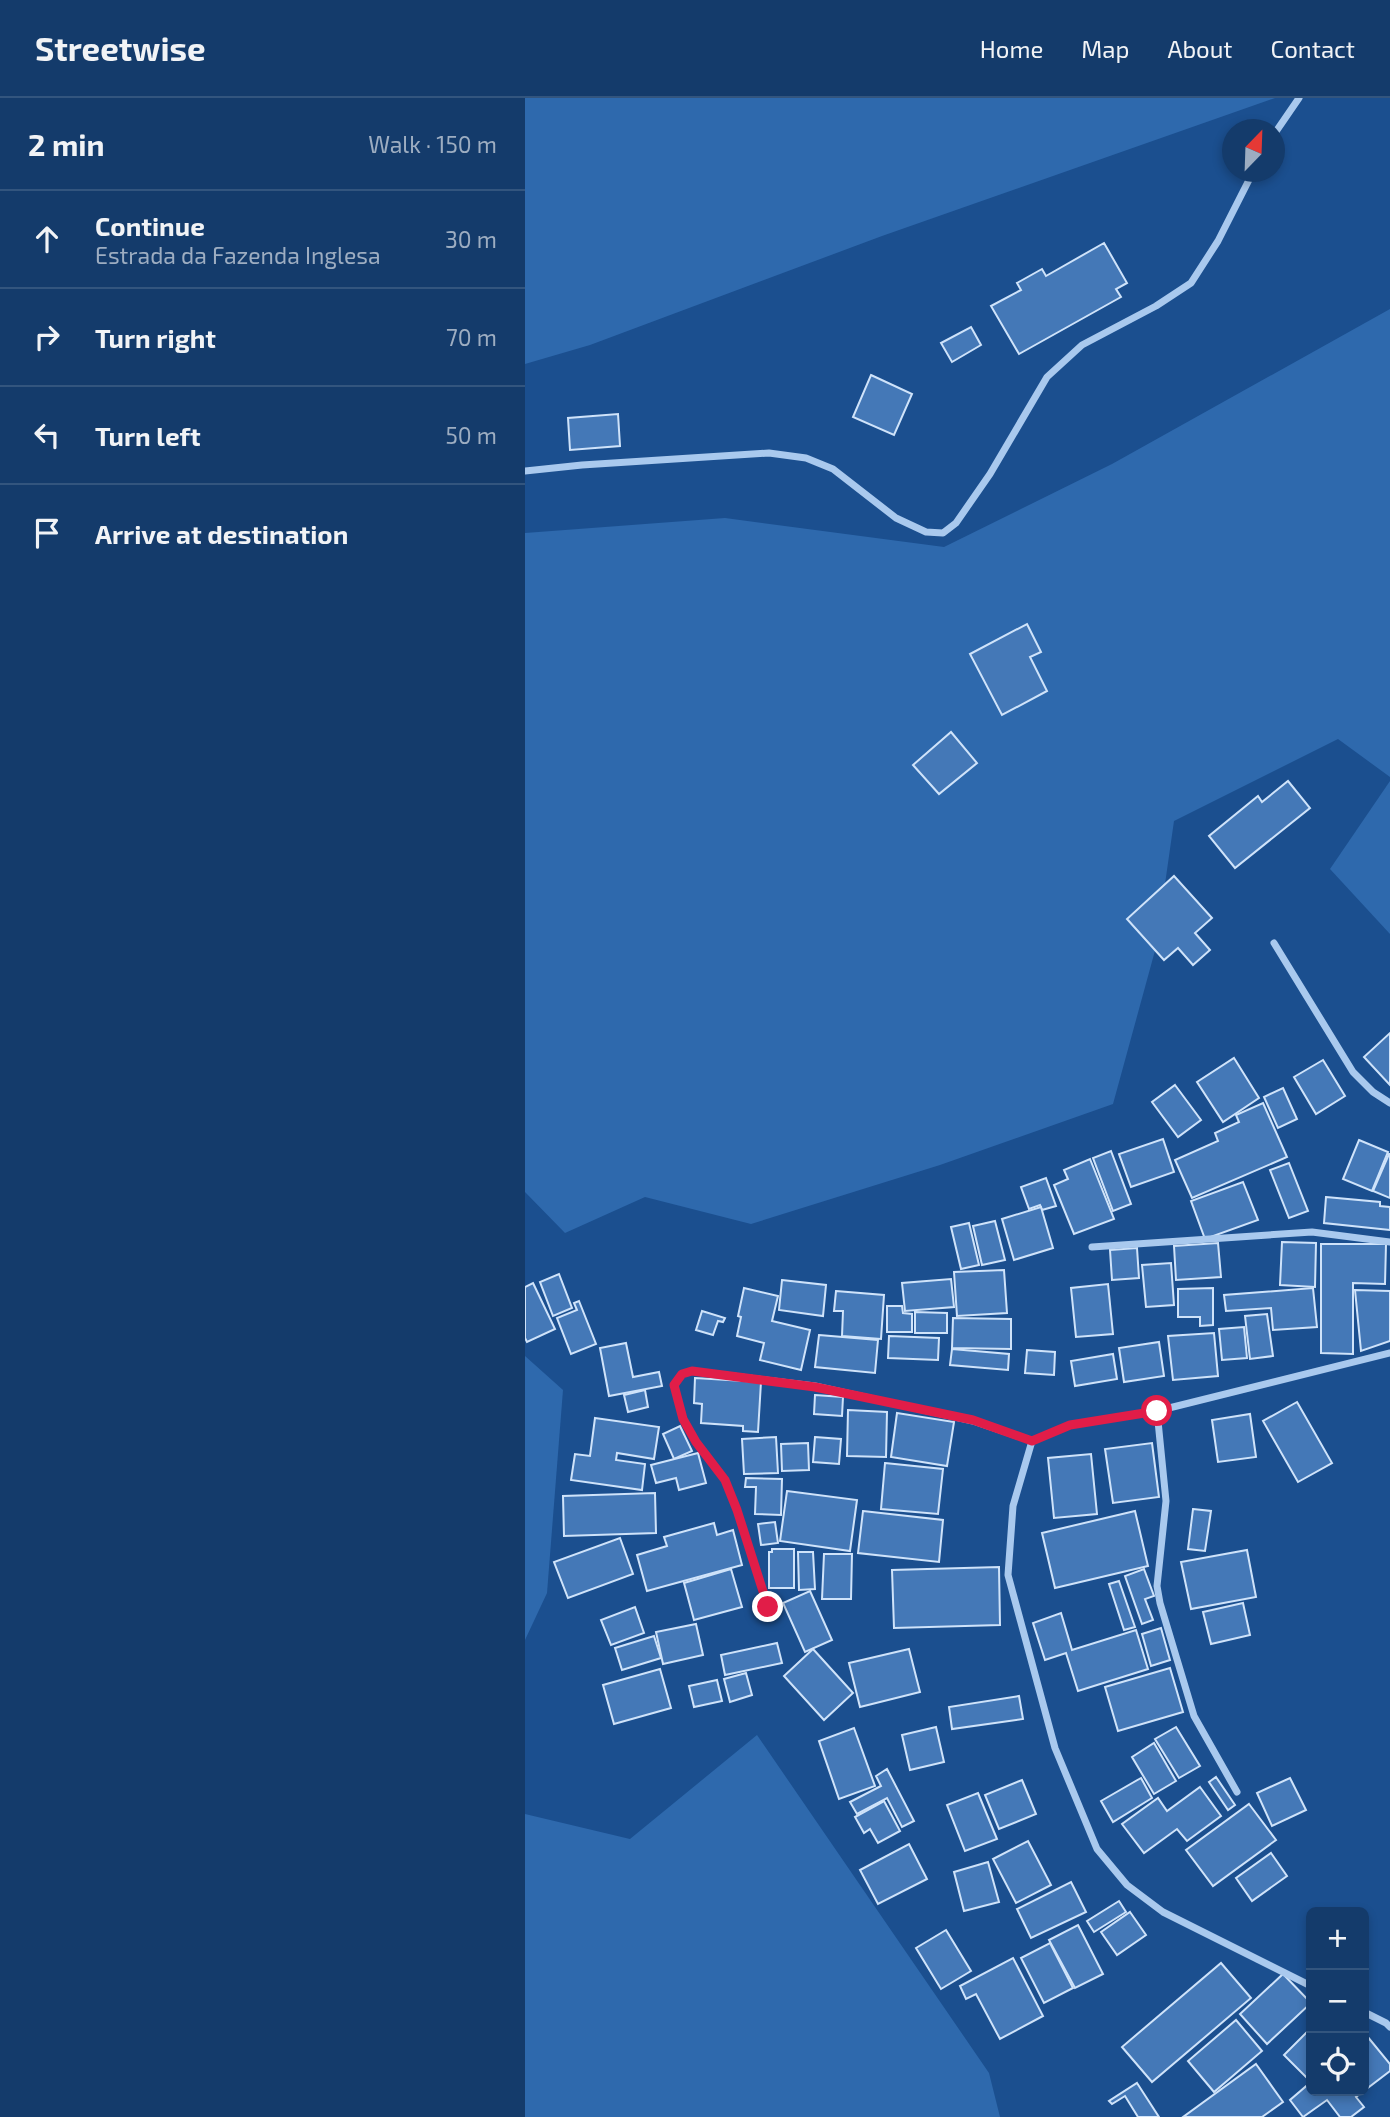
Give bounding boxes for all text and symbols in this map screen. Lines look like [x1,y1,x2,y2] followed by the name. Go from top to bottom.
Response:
[35,28,206,68] text: Streetwise
[980,34,1043,63] text: Home
[1081,34,1129,63] text: Map
[1167,34,1233,63] text: About
[1271,34,1355,63] text: Contact
[1222,119,1285,182] north arrow
[28,126,105,162] text: 2 min
[368,130,497,158] text: Walk · 150 m
[95,210,205,241] text: Continue
[28,220,66,258] icon: ahead
[445,225,497,253] text: 30 m
[95,241,381,269] text: Estrada da Fazenda Inglesa
[28,318,66,356] icon: right
[95,322,216,353] text: Turn right
[446,323,497,351] text: 70 m
[28,416,66,454] icon: left
[95,420,201,451] text: Turn left
[446,421,497,449] text: 50 m
[28,514,66,552] icon: arrive
[95,518,348,549] text: Arrive at destination
[1141,1395,1172,1426] route start
[752,1591,783,1622] route end
[1306,1907,1369,2096] map controls
[1306,1907,1369,1970] button: +
[1306,1970,1369,2033] button: −
[1306,2033,1369,2096] button: locate

